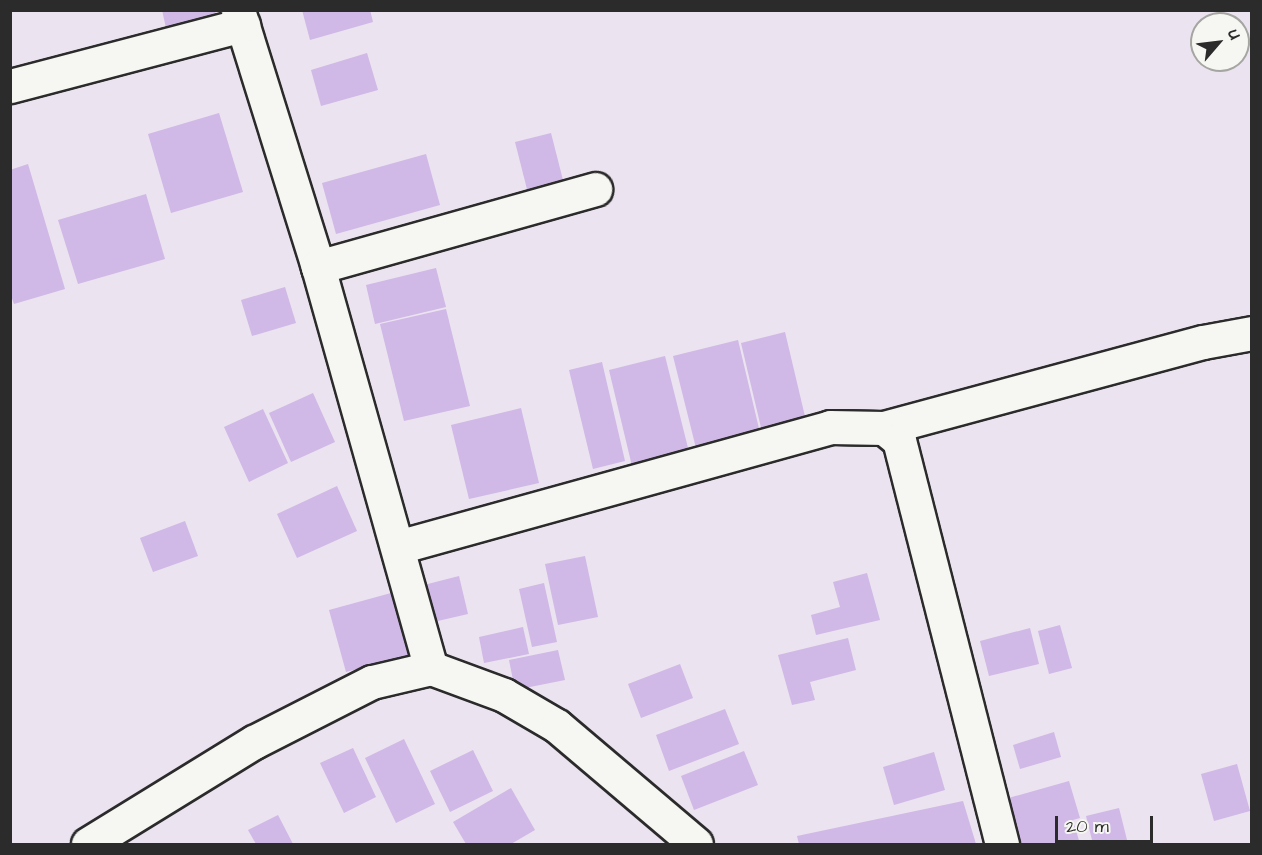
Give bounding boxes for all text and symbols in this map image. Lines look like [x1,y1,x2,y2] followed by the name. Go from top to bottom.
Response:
[1190,12,1250,72] north arrow
[1222,25,1246,44] text: U
[1058,804,1156,842] scale bar
[1066,814,1109,839] text: 20 m

